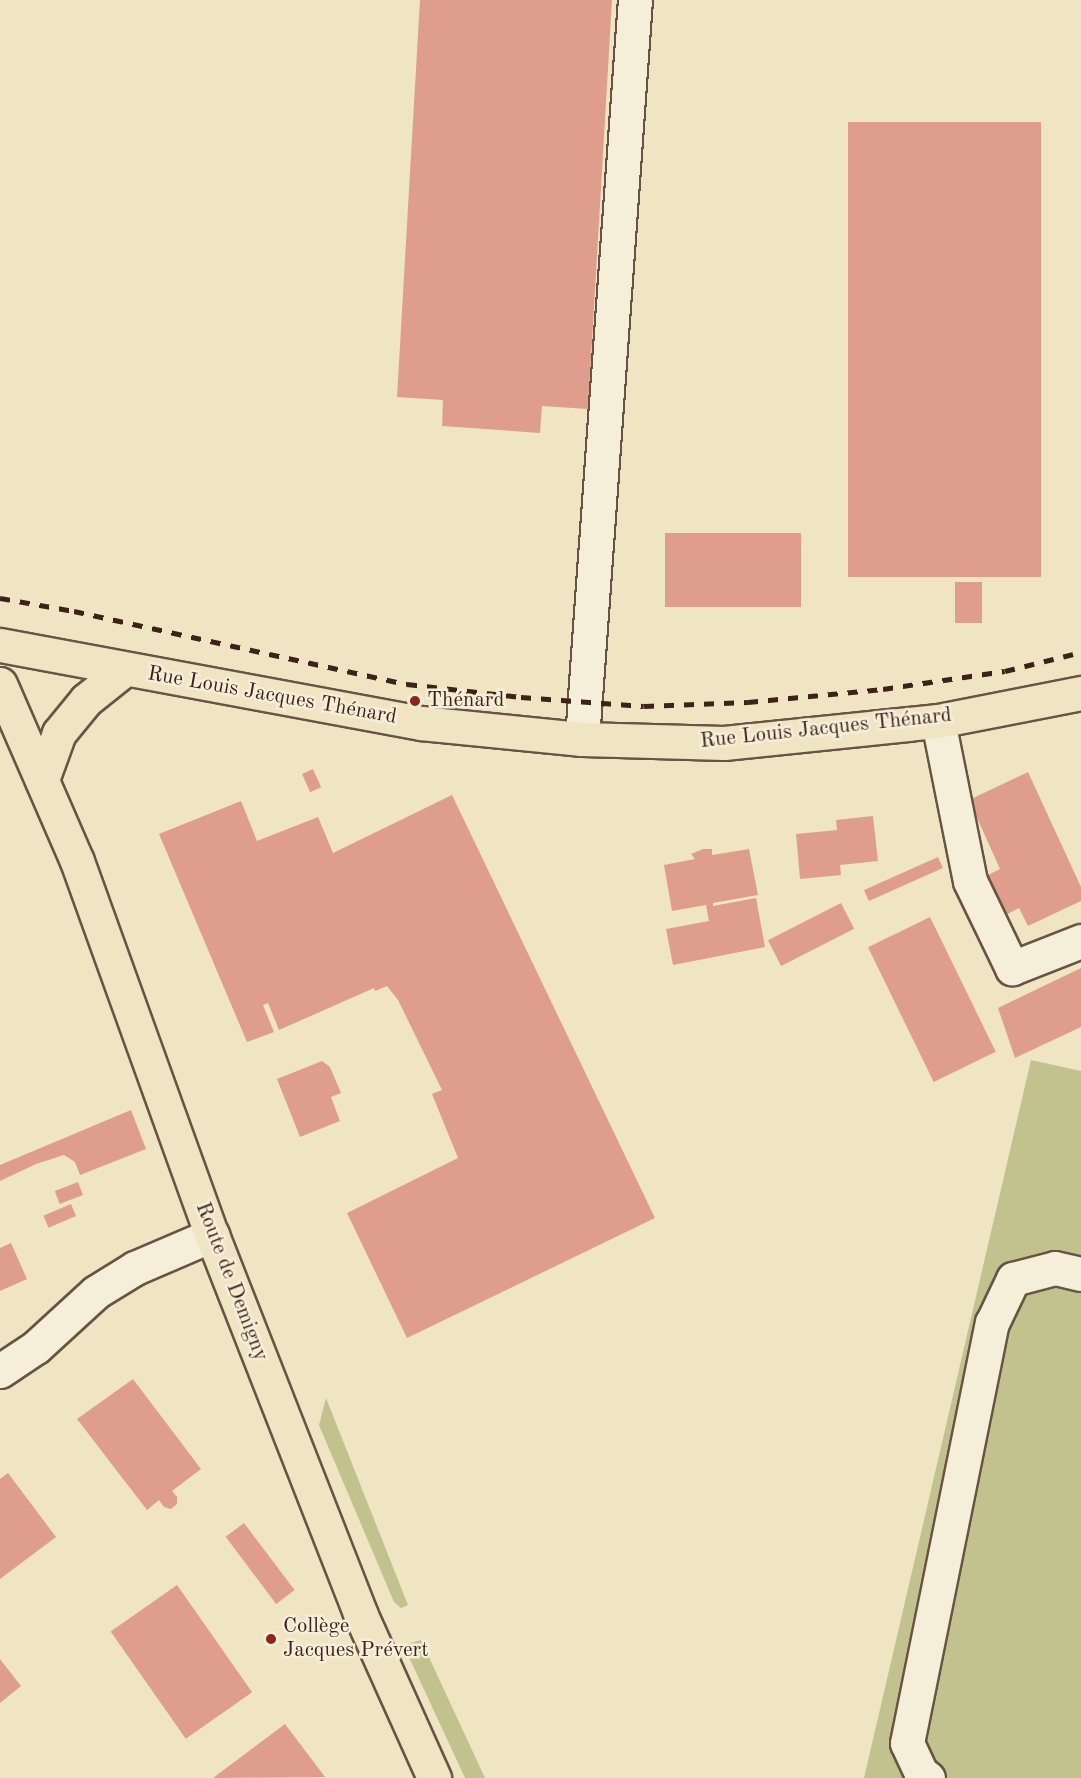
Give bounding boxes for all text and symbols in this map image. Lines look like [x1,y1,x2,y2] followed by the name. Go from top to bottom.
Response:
[145,662,399,730] street label: Rue Louis Jacques Thénard
[427,688,504,714] place label: Thénard
[408,694,422,708] marker: Thénard
[699,703,953,755] street label: Rue Louis Jacques Thénard
[189,1199,273,1365] street label: Route de Demigny
[283,1614,429,1664] place label: Collège Jacques Prévert
[264,1632,278,1646] marker: Collège Jacques Prévert

